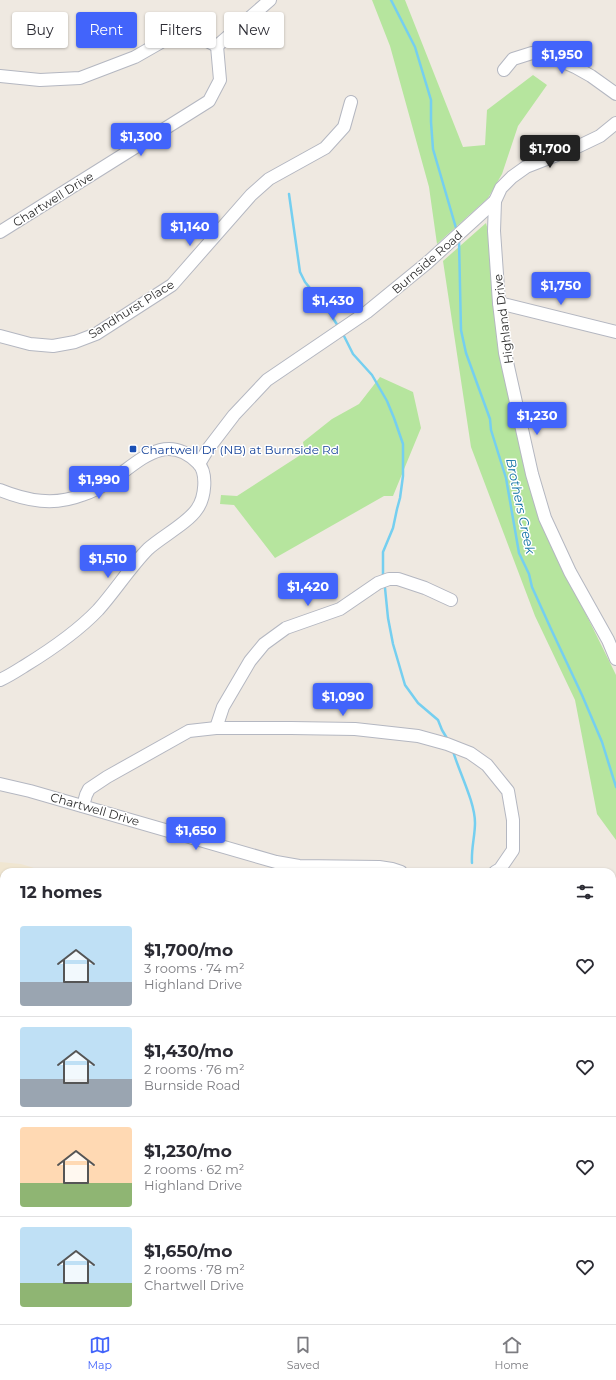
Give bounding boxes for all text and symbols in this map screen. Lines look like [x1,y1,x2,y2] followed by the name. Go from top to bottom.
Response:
[12,12,68,48] chip: Buy
[76,12,137,48] chip: Rent
[145,12,216,48] chip: Filters
[224,12,284,48] chip: New
[529,41,595,75] pin: $1,950
[541,46,583,62] text: $1,950
[108,123,174,157] pin: $1,300
[120,128,162,144] text: $1,300
[517,135,583,169] pin: $1,700
[529,140,571,156] text: $1,700
[10,168,96,230] street label: Chartwell Drive
[157,213,223,247] pin: $1,140
[170,218,210,234] text: $1,140
[389,227,465,297] street label: Burnside Road
[528,272,594,306] pin: $1,750
[490,273,516,365] street label: Highland Drive
[85,277,177,341] street label: Sandhurst Place
[541,277,581,293] text: $1,750
[300,287,366,321] pin: $1,430
[312,292,354,308] text: $1,430
[504,402,570,436] pin: $1,230
[517,407,558,423] text: $1,230
[141,442,339,457] place label: Chartwell Dr (NB) at Burnside Rd
[128,444,138,454] marker: Chartwell Dr (NB) at Burnside Rd
[503,457,539,557] water label: Brothers Creek
[66,466,132,500] pin: $1,990
[78,471,120,487] text: $1,990
[75,545,141,579] pin: $1,510
[89,550,127,566] text: $1,510
[275,573,341,607] pin: $1,420
[287,578,329,594] text: $1,420
[310,683,376,717] pin: $1,090
[322,688,364,704] text: $1,090
[49,789,141,829] street label: Chartwell Drive
[163,817,229,851] pin: $1,650
[175,822,217,838] text: $1,650
[574,881,596,903] icon: filters
[20,882,102,902] text: 12 homes
[144,940,233,960] text: $1,700/mo
[52,942,100,990] icon: home
[574,955,596,977] icon: heart
[144,960,245,976] text: 3 rooms · 74 m²
[144,976,242,992] text: Highland Drive
[144,1041,233,1061] text: $1,430/mo
[52,1043,100,1091] icon: home
[574,1056,596,1078] icon: heart
[144,1061,244,1077] text: 2 rooms · 76 m²
[144,1077,240,1093] text: Burnside Road
[144,1141,232,1161] text: $1,230/mo
[52,1143,100,1191] icon: home
[574,1156,596,1178] icon: heart
[144,1161,244,1177] text: 2 rooms · 62 m²
[144,1177,242,1193] text: Highland Drive
[144,1241,232,1261] text: $1,650/mo
[52,1243,100,1291] icon: home
[574,1256,596,1278] icon: heart
[144,1261,245,1277] text: 2 rooms · 78 m²
[144,1277,244,1293] text: Chartwell Drive
[87,1334,112,1372] tab: Map
[287,1334,320,1372] tab: Saved
[494,1334,529,1372] tab: Home

